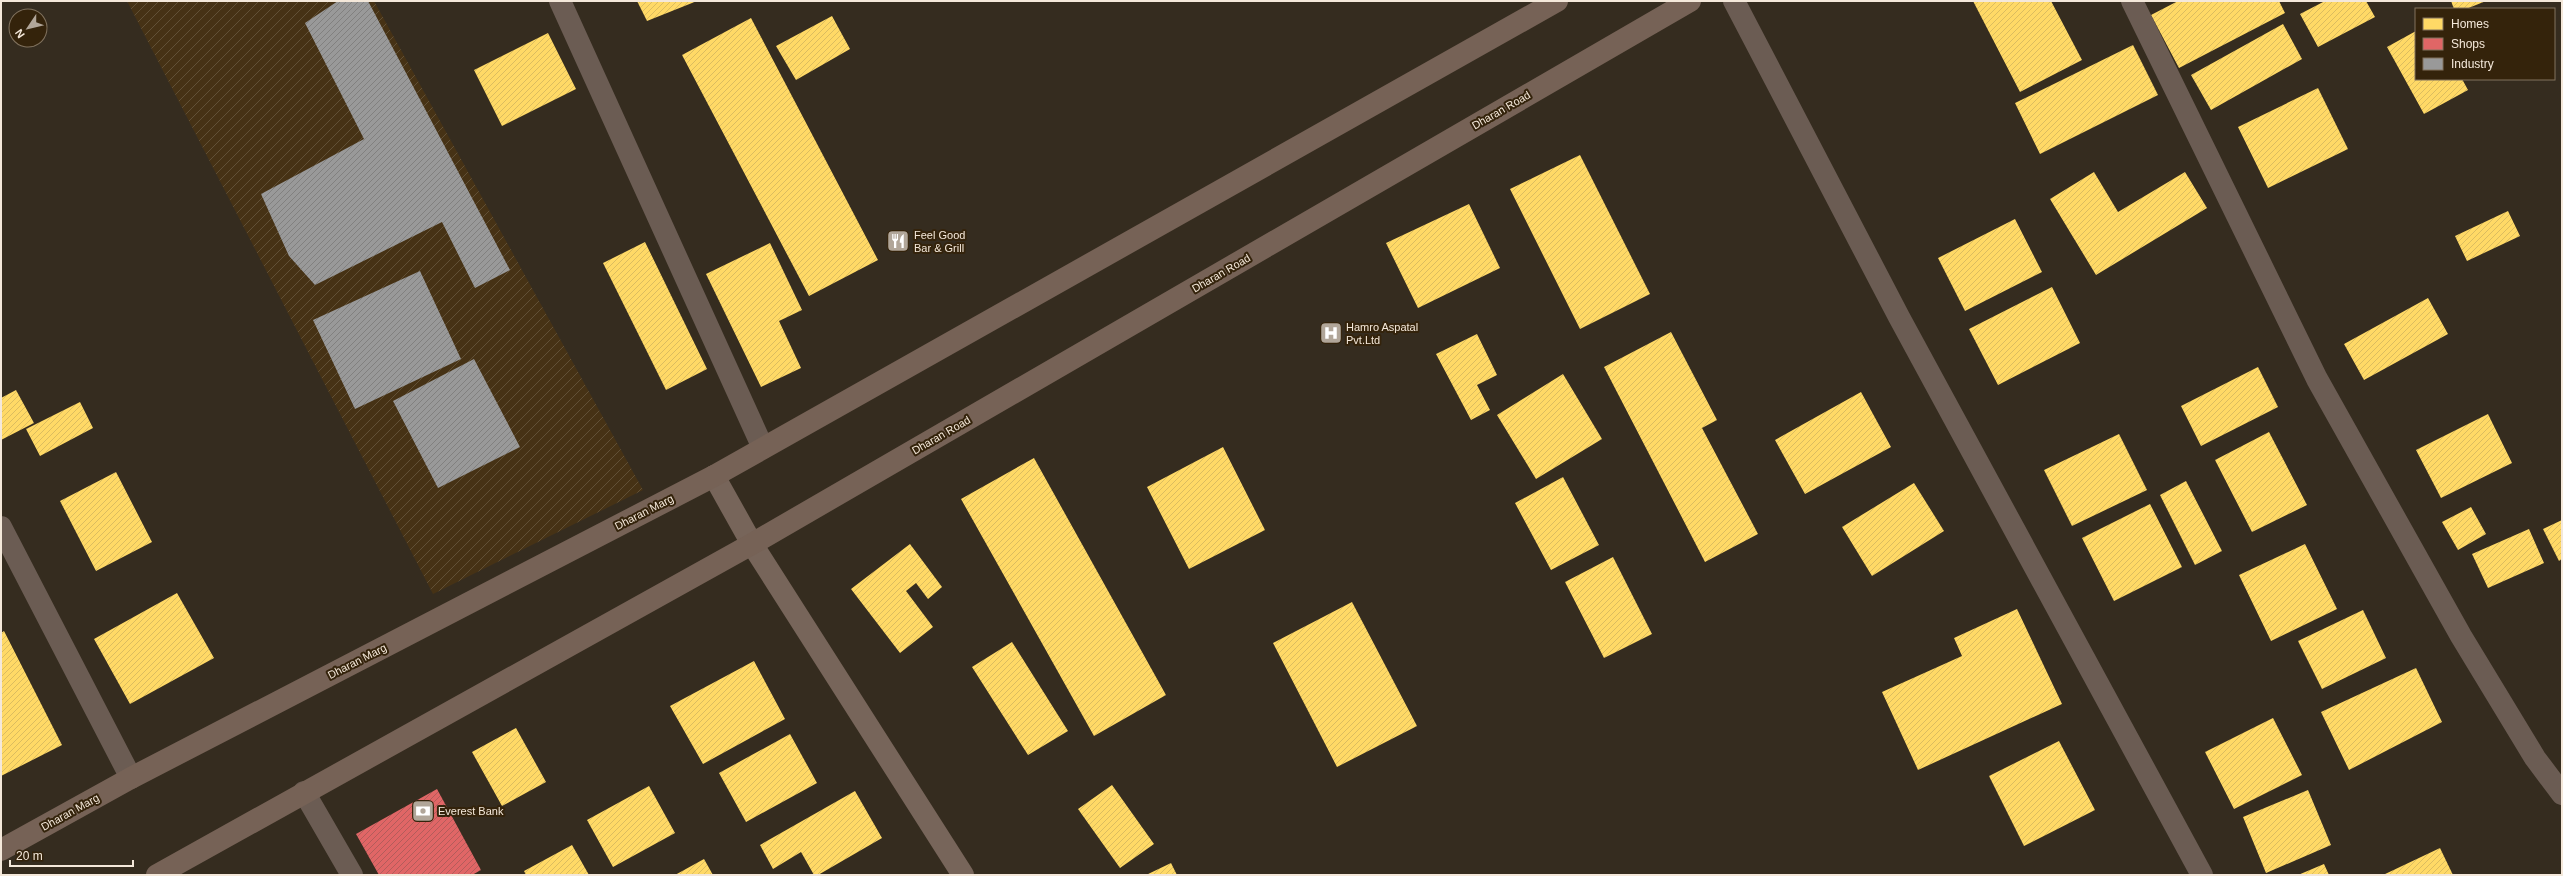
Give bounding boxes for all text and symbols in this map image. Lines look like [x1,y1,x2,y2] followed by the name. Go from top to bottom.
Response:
[8,8,48,48] north arrow
[2415,8,2555,80] legend
[2451,17,2489,31] text: Homes
[13,27,27,40] text: N
[2451,37,2485,51] text: Shops
[2451,57,2494,71] text: Industry
[1470,88,1532,132] street label: Dharan Road
[885,228,911,254] restaurant icon: Feel Good Bar & Grill
[914,229,965,254] place label: Feel Good Bar & Grill
[1190,251,1252,295] street label: Dharan Road
[1318,320,1344,346] hospital icon: Hamro Aspatal Pvt.Ltd
[1346,321,1418,346] place label: Hamro Aspatal Pvt.Ltd
[910,413,972,457] street label: Dharan Road
[613,492,675,532] street label: Dharan Marg
[326,641,388,681] street label: Dharan Marg
[39,791,101,833] street label: Dharan Marg
[410,798,436,824] bank icon: Everest Bank
[438,805,504,817] place label: Everest Bank
[10,842,133,868] scale bar
[16,849,43,863] text: 20 m

